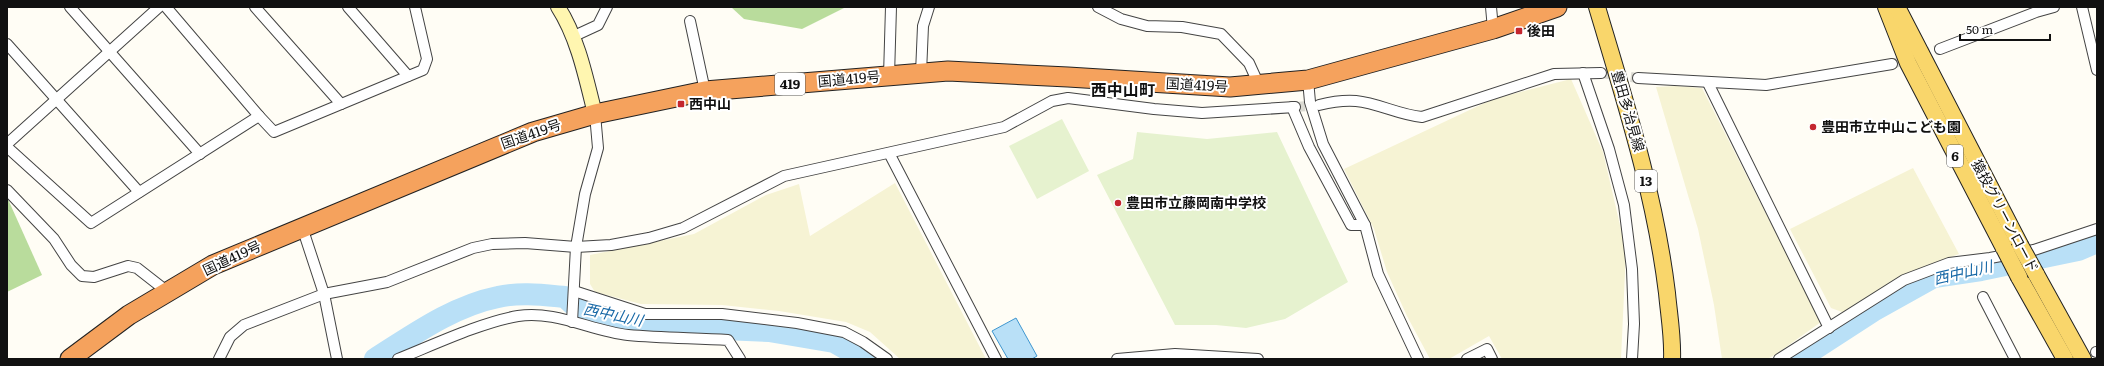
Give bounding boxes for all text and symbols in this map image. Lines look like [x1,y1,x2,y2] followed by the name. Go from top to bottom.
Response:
[1960,16,2050,42] scale bar
[1527,20,1555,40] place label: 後田
[1966,20,1993,38] text: 50 m
[1514,26,1524,36] marker: 後田
[817,65,881,91] street label: 国道419号
[1608,68,1650,154] street label: 豊田多治見線
[1165,72,1229,96] street label: 国道419号
[775,73,805,95] road number: 419
[1091,77,1155,101] district label: 西中山町
[689,93,731,113] place label: 西中山
[676,99,686,109] marker: 西中山
[498,113,564,153] street label: 国道419号
[1821,116,1961,136] place label: 豊田市立中山こども園
[1808,122,1818,132] marker: 豊田市立中山こども園
[1947,145,1963,167] road number: 6
[1968,156,2044,276] street label: 猿投グリーンロード
[1635,170,1657,192] road number: 13
[1126,192,1266,212] place label: 豊田市立藤岡南中学校
[1113,198,1123,208] marker: 豊田市立藤岡南中学校
[199,235,264,279] street label: 国道419号
[1931,253,1996,289] water label: 西中山川
[582,296,647,331] water label: 西中山川

